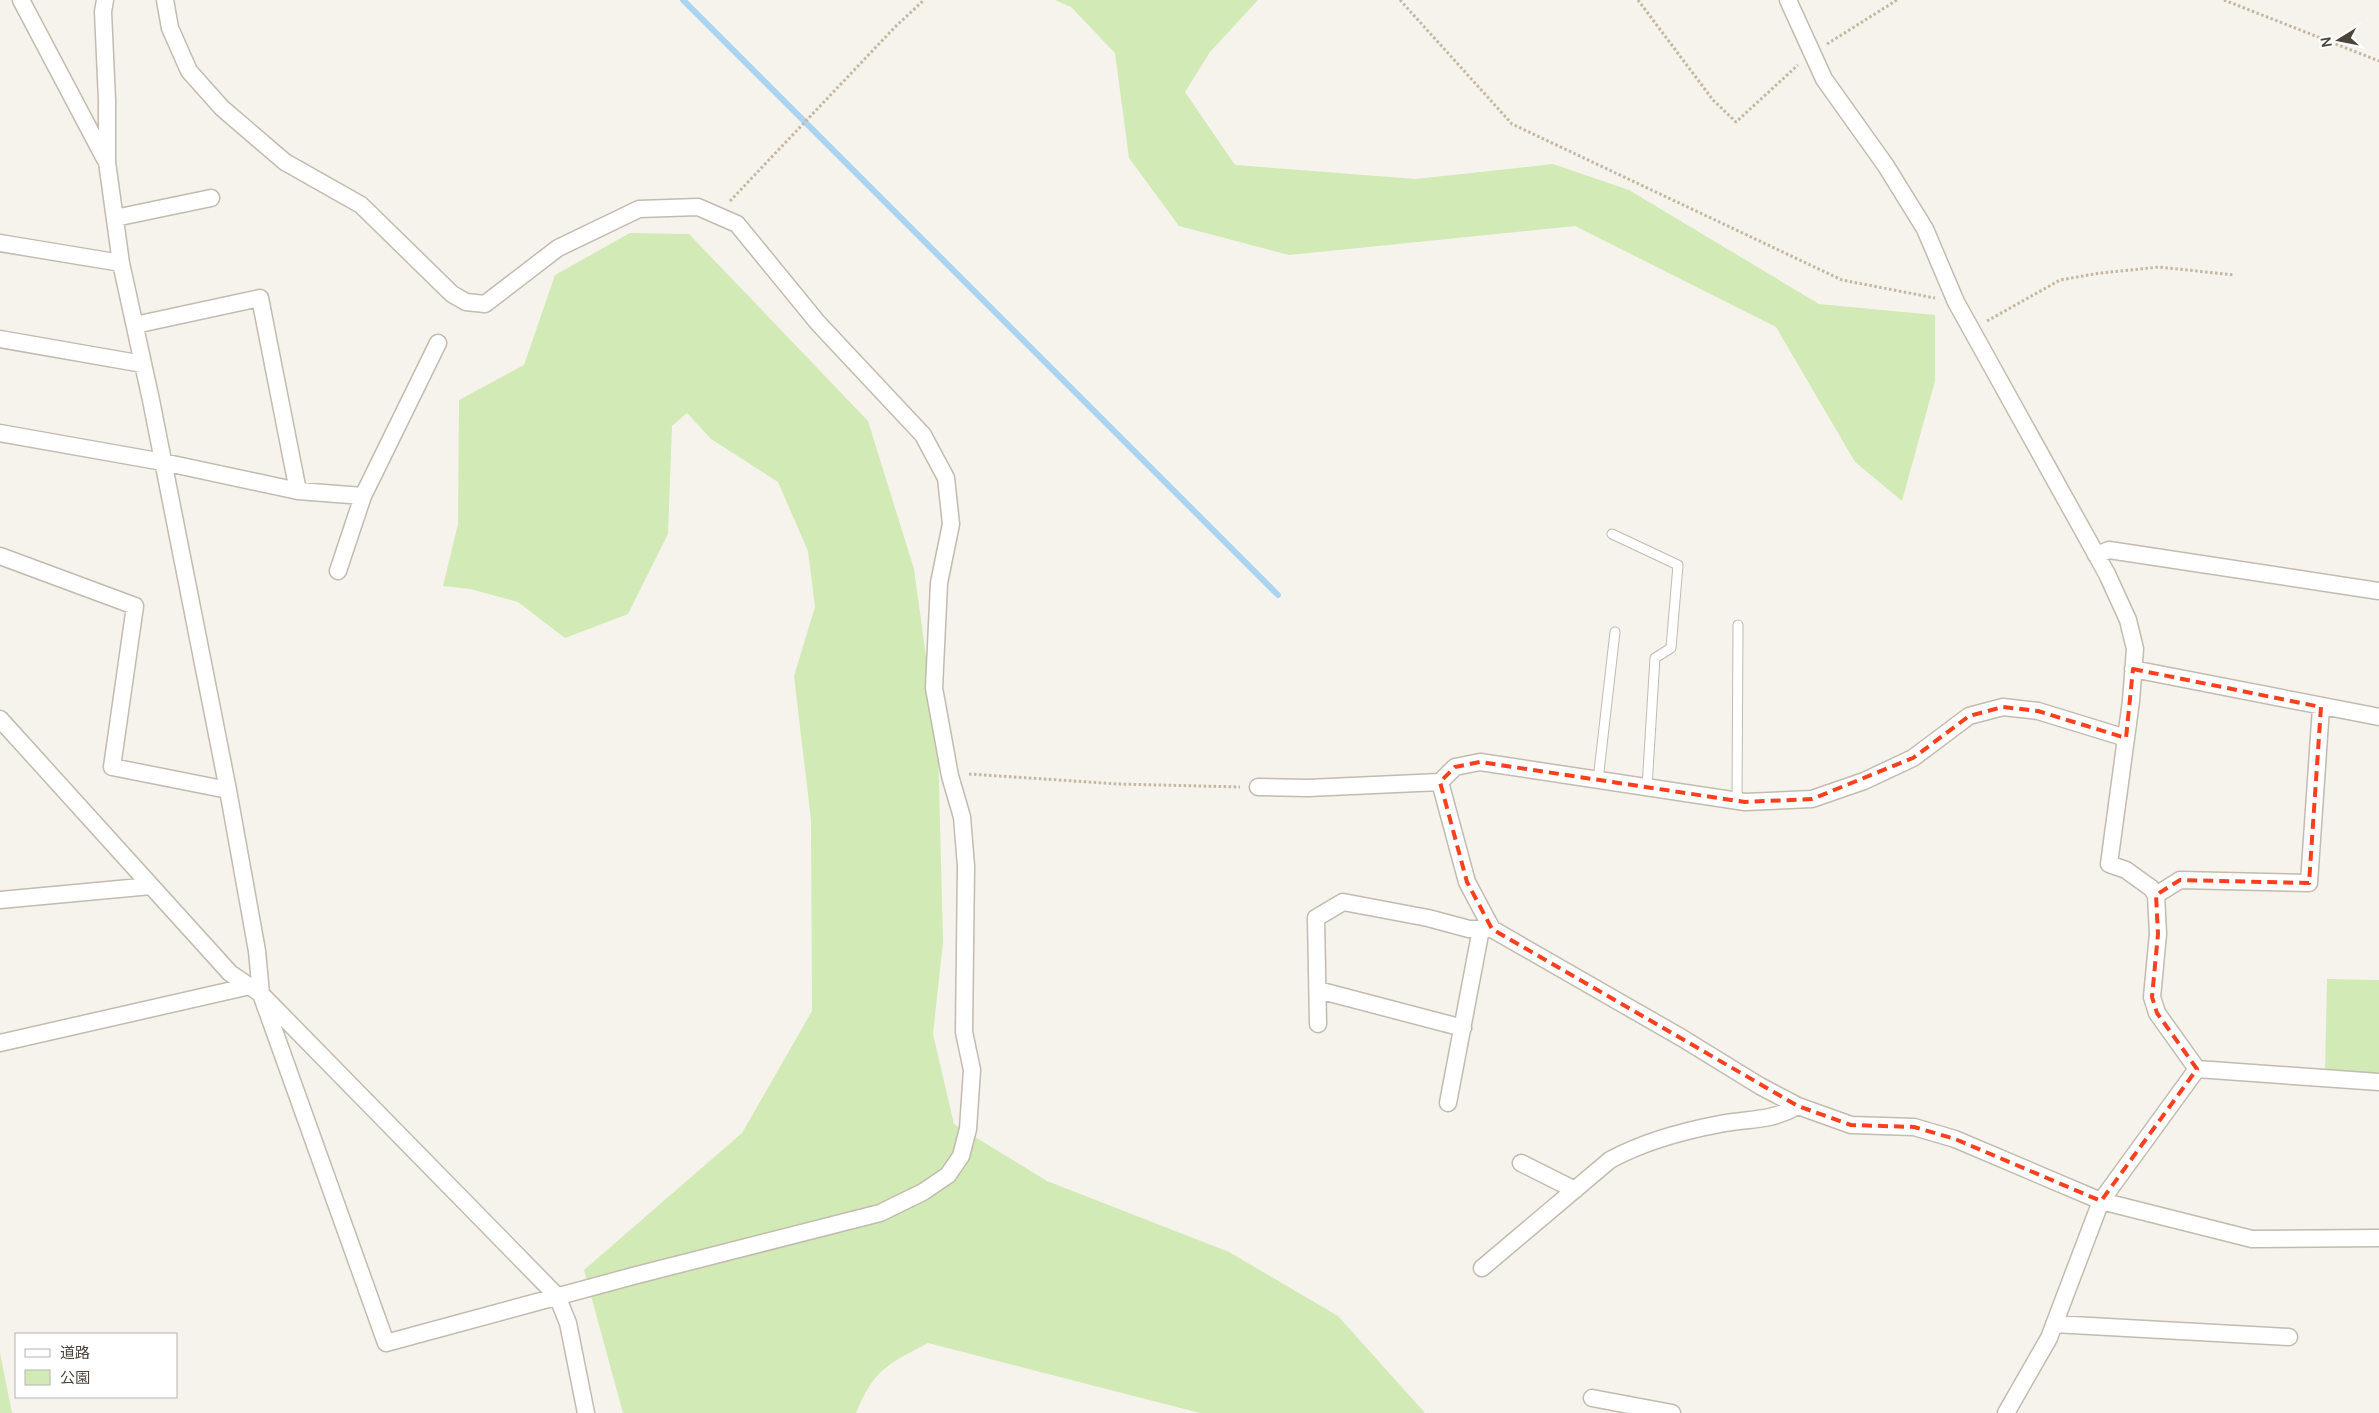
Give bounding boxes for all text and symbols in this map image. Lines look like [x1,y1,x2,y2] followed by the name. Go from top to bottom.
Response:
[2314,15,2364,65] north arrow
[2315,36,2336,49] text: N
[15,1333,178,1398] legend
[60,1342,90,1363] text: 道路
[60,1367,90,1388] text: 公園

